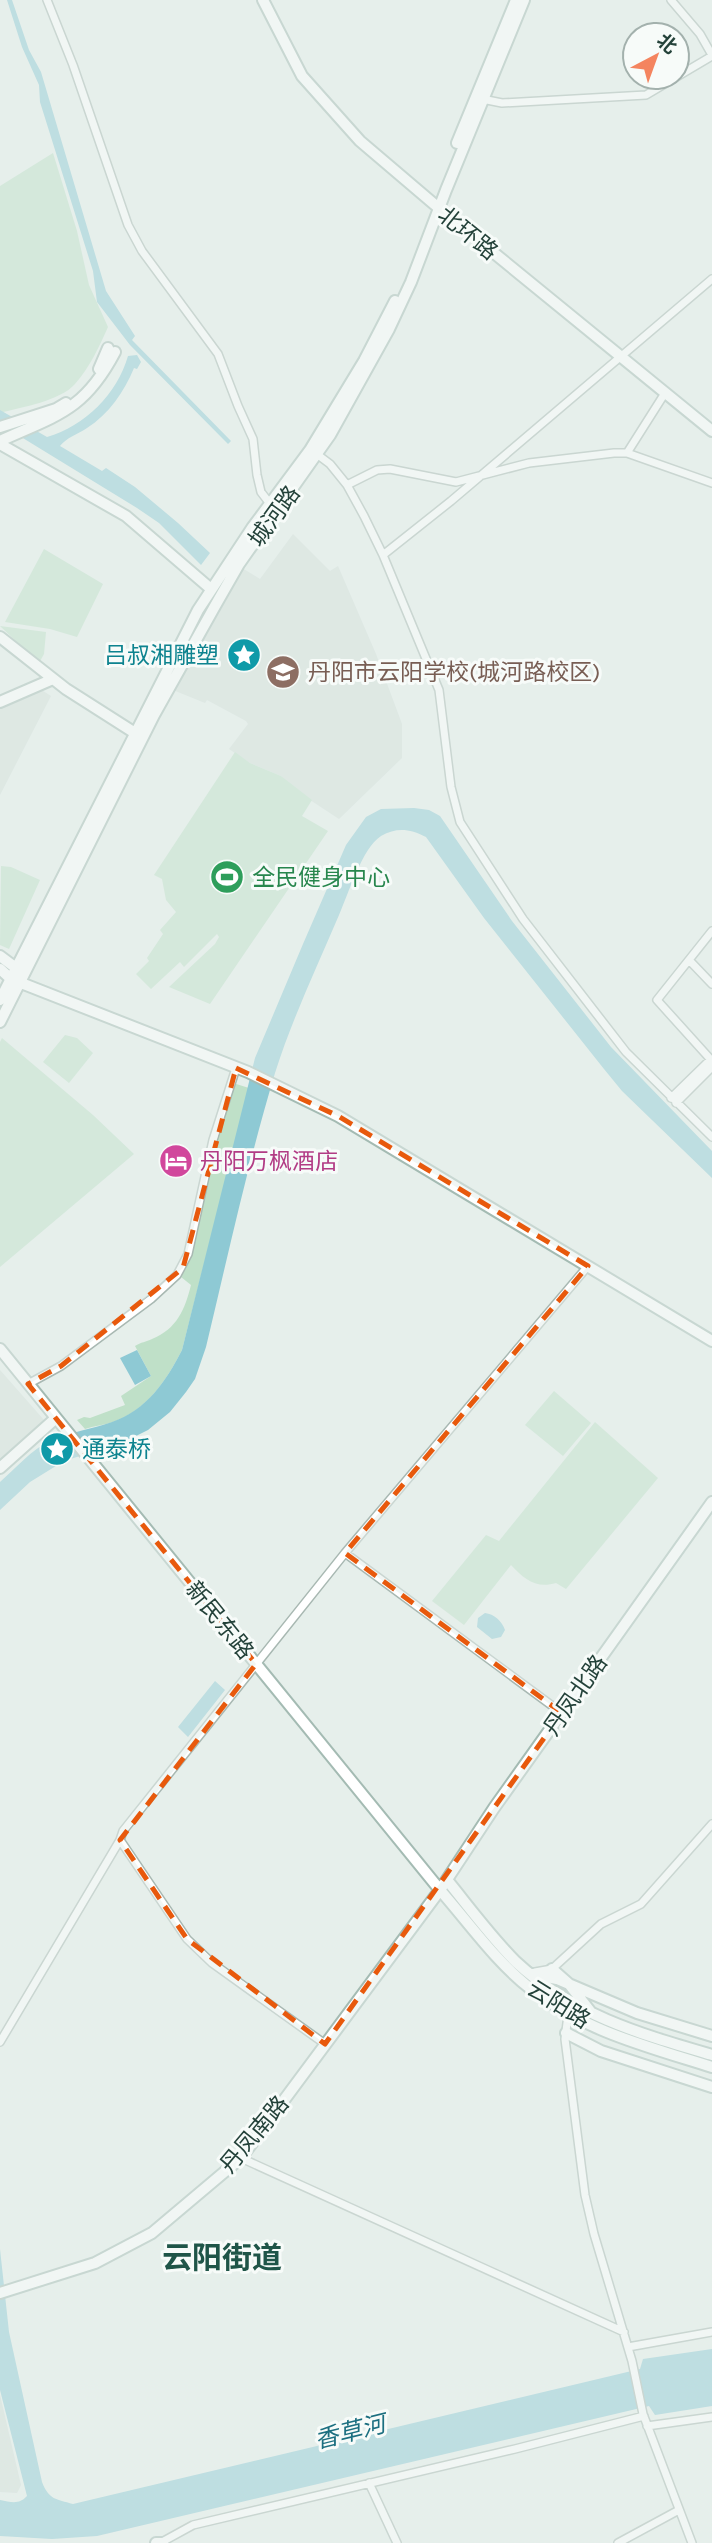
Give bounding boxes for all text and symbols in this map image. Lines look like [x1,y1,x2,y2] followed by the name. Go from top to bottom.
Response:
[621,21,691,91] north arrow
[652,29,681,58] text: 北
[432,201,503,266] street label: 北环路
[243,480,306,552] street label: 城河路
[225,636,263,674] place icon: 吕叔湘雕塑
[104,642,219,669] place label: 吕叔湘雕塑
[264,653,302,691] school or university icon: 丹阳市云阳学校(城河路校区)
[308,659,600,686] place label: 丹阳市云阳学校(城河路校区)
[208,858,246,896] sports icon: 全民健身中心
[252,864,390,891] place label: 全民健身中心
[157,1142,195,1180] hotel icon: 丹阳万枫酒店
[200,1148,338,1175] place label: 丹阳万枫酒店
[38,1430,76,1468] place icon: 通泰桥
[82,1436,151,1463] place label: 通泰桥
[180,1576,259,1665] street label: 新民东路
[538,1650,613,1741] street label: 丹凤北路
[522,1975,595,2034] street label: 云阳路
[214,2090,294,2178] street label: 丹凤南路
[162,2240,282,2276] district label: 云阳街道
[312,2409,392,2454] water label: 香草河

